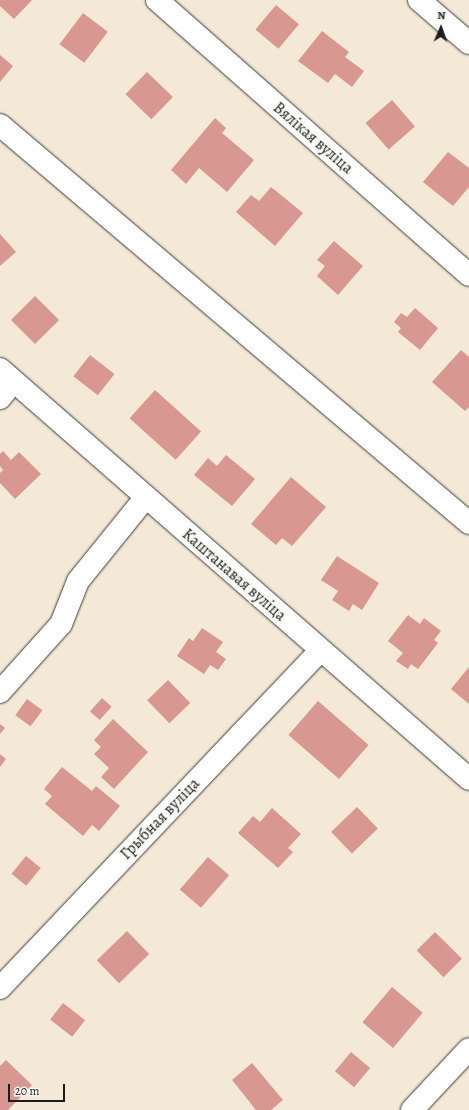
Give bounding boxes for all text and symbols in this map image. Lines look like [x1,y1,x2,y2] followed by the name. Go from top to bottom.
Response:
[421,8,461,48] north arrow
[437,8,446,23] text: N
[269,98,357,178] street label: Вялікая вуліца
[178,525,290,625] street label: Каштанавая вуліца
[116,774,204,864] street label: Грыбная вуліца
[10,1076,67,1102] scale bar
[15,1083,39,1099] text: 20 m

